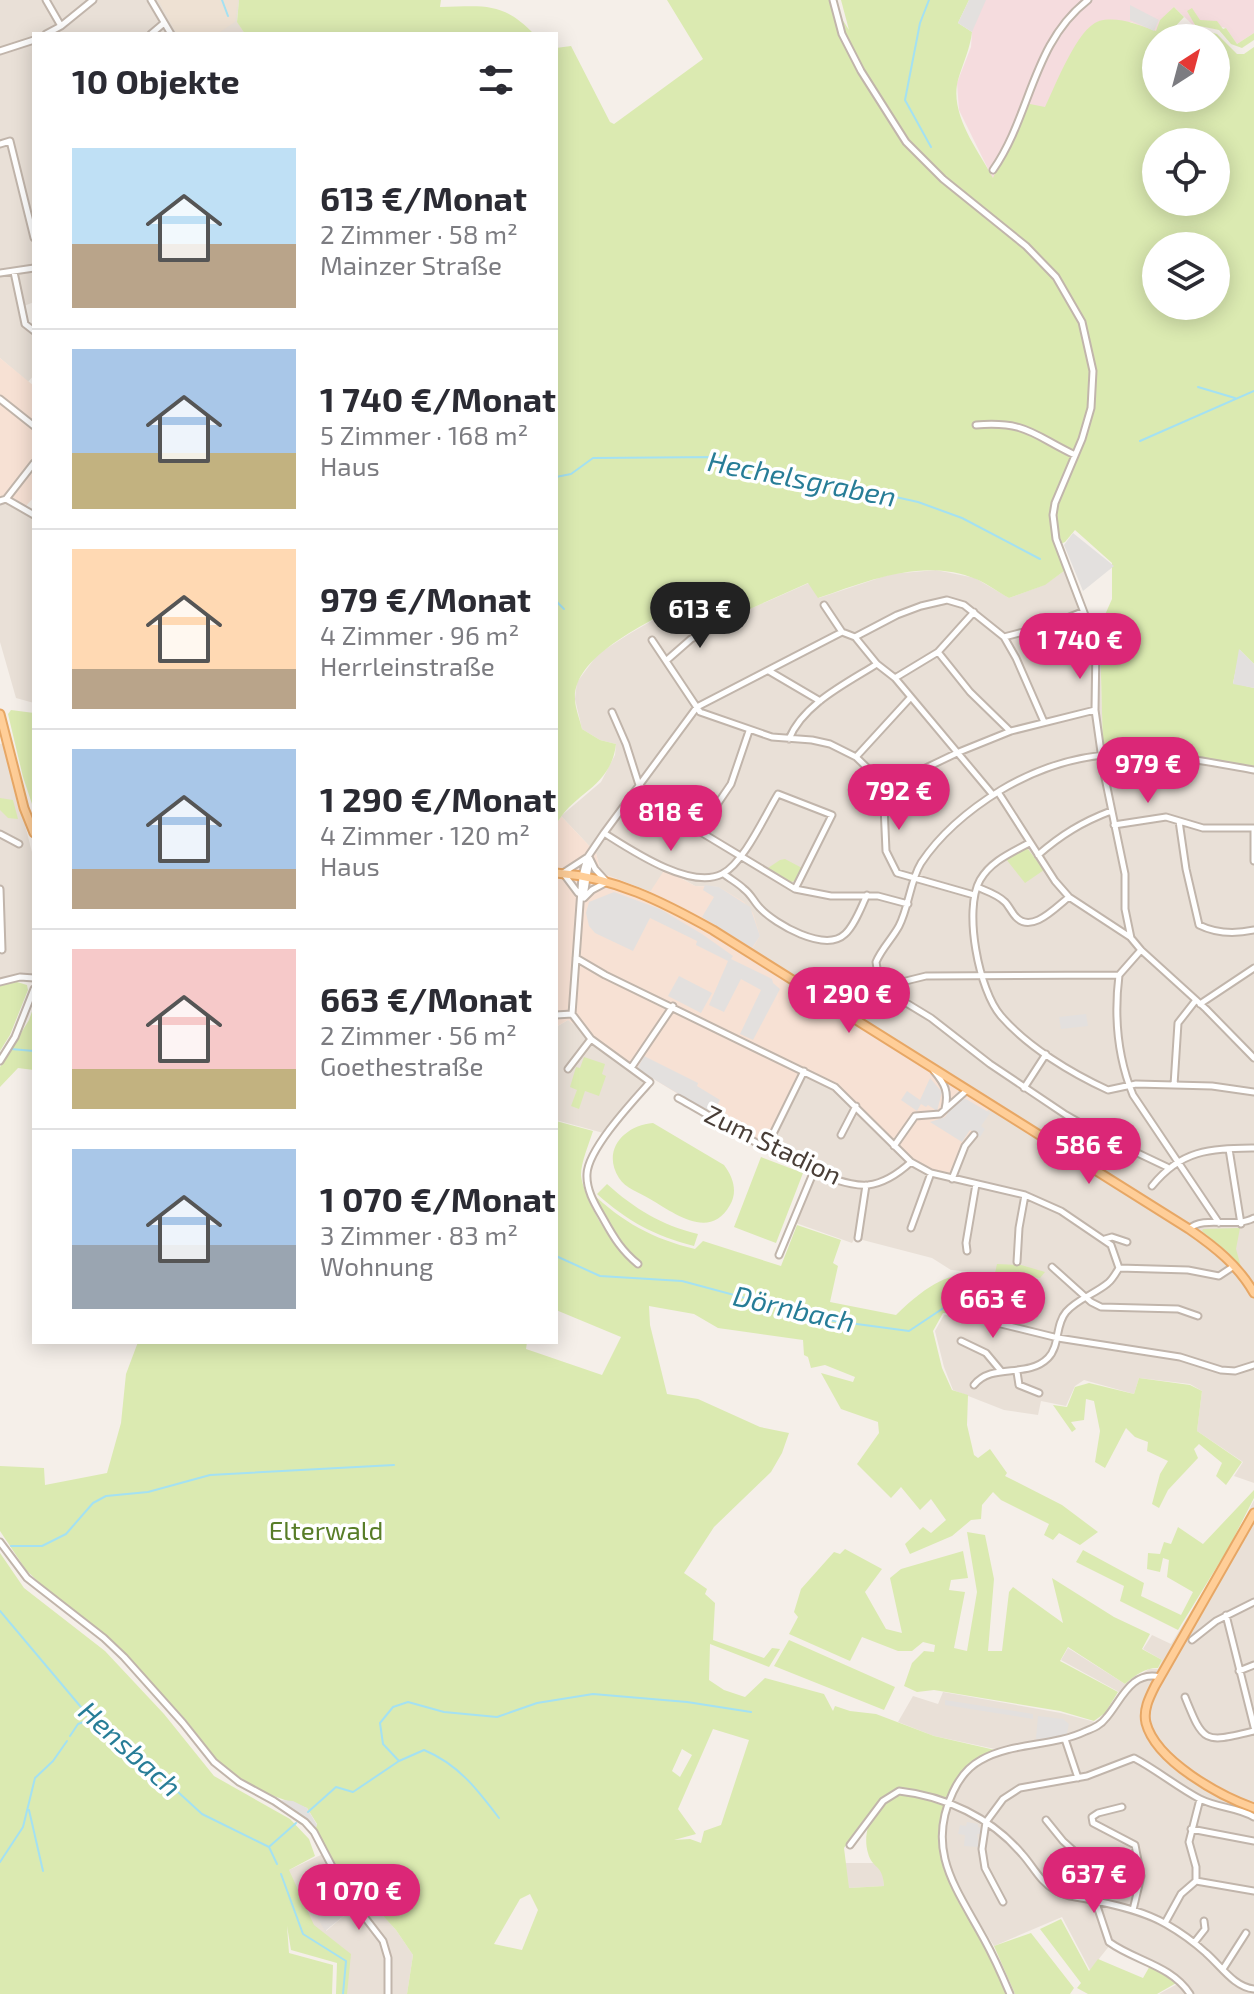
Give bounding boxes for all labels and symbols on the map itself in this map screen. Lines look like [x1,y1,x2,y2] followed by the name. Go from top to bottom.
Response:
[1142,24,1230,112] north arrow
[705,443,899,513] water label: Hechelsgraben
[644,582,756,650] pin: 613 €
[1006,613,1154,681] pin: 1 740 €
[1092,737,1204,805] pin: 979 €
[843,764,955,832] pin: 792 €
[615,785,727,853] pin: 818 €
[775,967,923,1035] pin: 1 290 €
[700,1097,847,1190] street label: Zum Stadion
[1033,1118,1145,1186] pin: 586 €
[937,1272,1049,1340] pin: 663 €
[730,1278,858,1338] water label: Dörnbach
[269,1514,383,1545] park label: Elterwald
[73,1694,189,1803] water label: Hensbach
[1038,1847,1150,1915] pin: 637 €
[285,1864,433,1932] pin: 1 070 €

